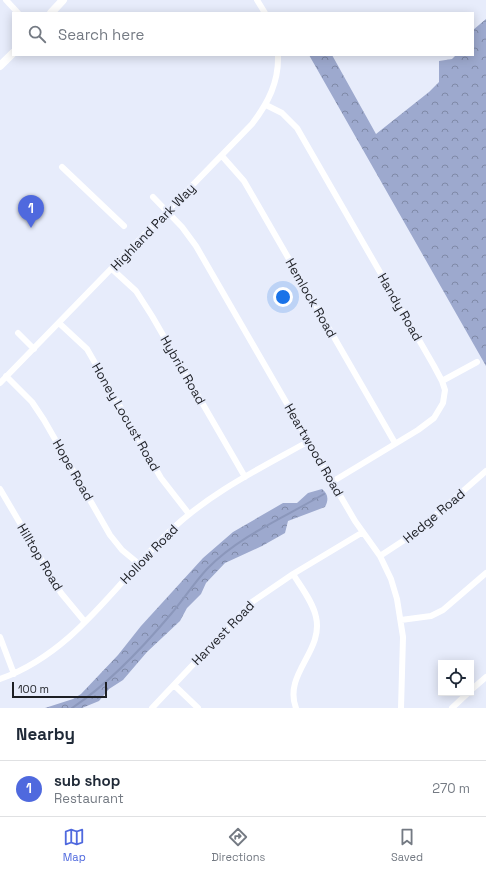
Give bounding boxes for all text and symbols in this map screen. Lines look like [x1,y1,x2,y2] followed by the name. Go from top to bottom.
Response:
[12,12,474,56] search box
[26,23,48,45] icon: search
[58,25,144,44] text: Search here
[107,180,199,274] street label: Highland Park Way
[18,195,44,228] pin: 1
[281,255,341,341] street label: Hemlock Road
[374,270,426,344] street label: Handy Road
[273,287,293,307] your location
[156,333,210,407] street label: Hybrid Road
[88,360,164,474] street label: Honey Locust Road
[280,400,348,500] street label: Heartwood Road
[49,436,97,504] street label: Hope Road
[399,485,469,547] street label: Hedge Road
[13,520,67,594] street label: Hilltop Road
[116,521,182,587] street label: Hollow Road
[188,597,258,669] street label: Harvest Road
[438,660,474,696] map controls
[438,660,474,696] button: locate
[12,680,107,699] scale bar
[18,682,49,696] text: 100 m
[16,723,75,745] text: Nearby
[54,771,120,790] text: sub shop
[26,780,32,797] text: 1
[432,780,470,797] text: 270 m
[54,790,124,807] text: Restaurant
[63,826,86,864] tab: Map
[211,826,265,864] tab: Directions
[391,826,423,864] tab: Saved

